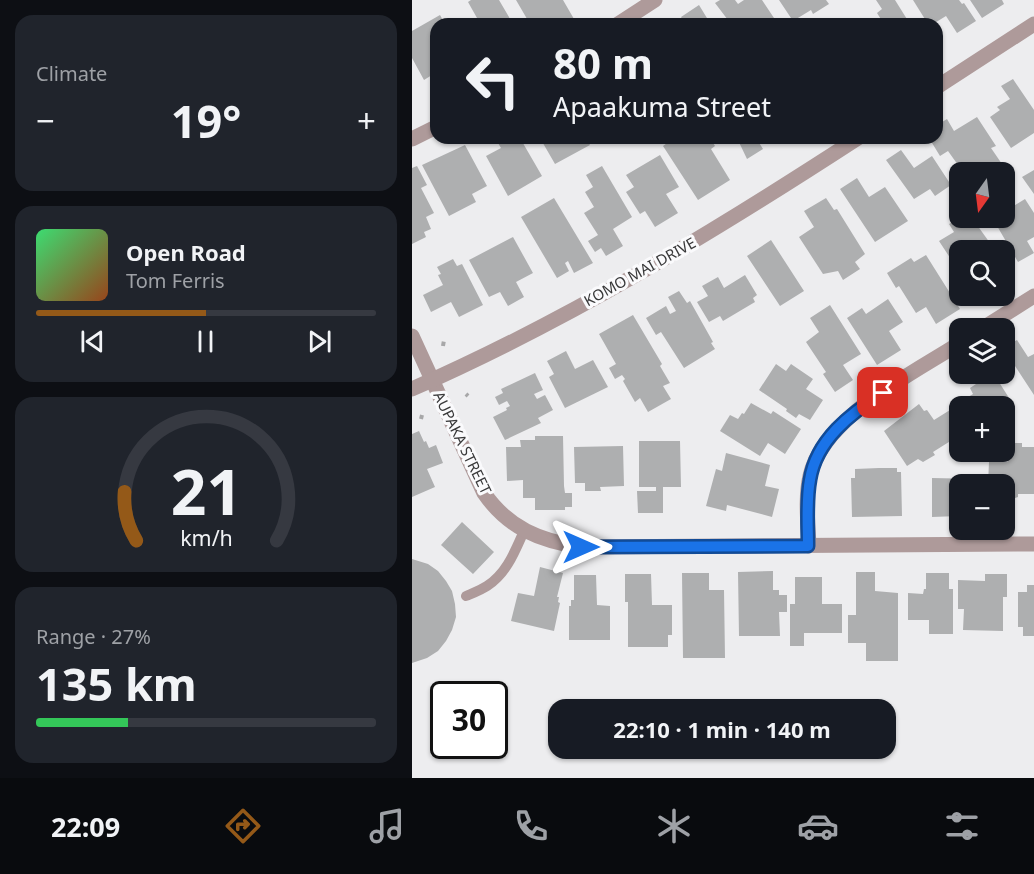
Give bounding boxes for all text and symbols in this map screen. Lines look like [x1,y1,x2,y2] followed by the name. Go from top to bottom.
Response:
[553,34,653,91] text: 80 m
[454,42,532,120] icon: left
[36,60,107,87] text: Climate
[553,88,771,125] text: Apaakuma Street
[171,90,241,151] text: 19°
[36,98,55,143] text: −
[357,98,376,143] text: +
[949,162,1015,228] north arrow
[949,162,1015,540] map controls
[580,232,699,310] street label: KOMO MAI DRIVE
[126,237,246,267] text: Open Road
[949,240,1015,306] button: search
[126,267,225,294] text: Tom Ferris
[949,318,1015,384] button: layers
[76,325,109,358] icon: previous
[189,325,222,358] icon: pause
[303,325,336,358] icon: next
[857,367,908,418] pin
[866,376,899,409] icon: arrive
[429,388,497,498] street label: AUPAKA STREET
[949,396,1015,462] button: +
[170,449,242,534] text: 21
[949,474,1015,540] button: −
[549,515,613,579] position arrow
[180,524,232,553] text: km/h
[36,623,151,650] text: Range · 27%
[36,653,197,714] text: 135 km
[430,681,508,759] speed limit sign: 30
[613,714,831,744] text: 22:10 · 1 min · 140 m
[222,805,264,847] icon: directions
[366,805,408,847] icon: music
[510,805,552,847] icon: phone
[653,805,695,847] icon: climate
[797,805,839,847] icon: car
[941,805,983,847] icon: filters
[51,808,120,845] text: 22:09

